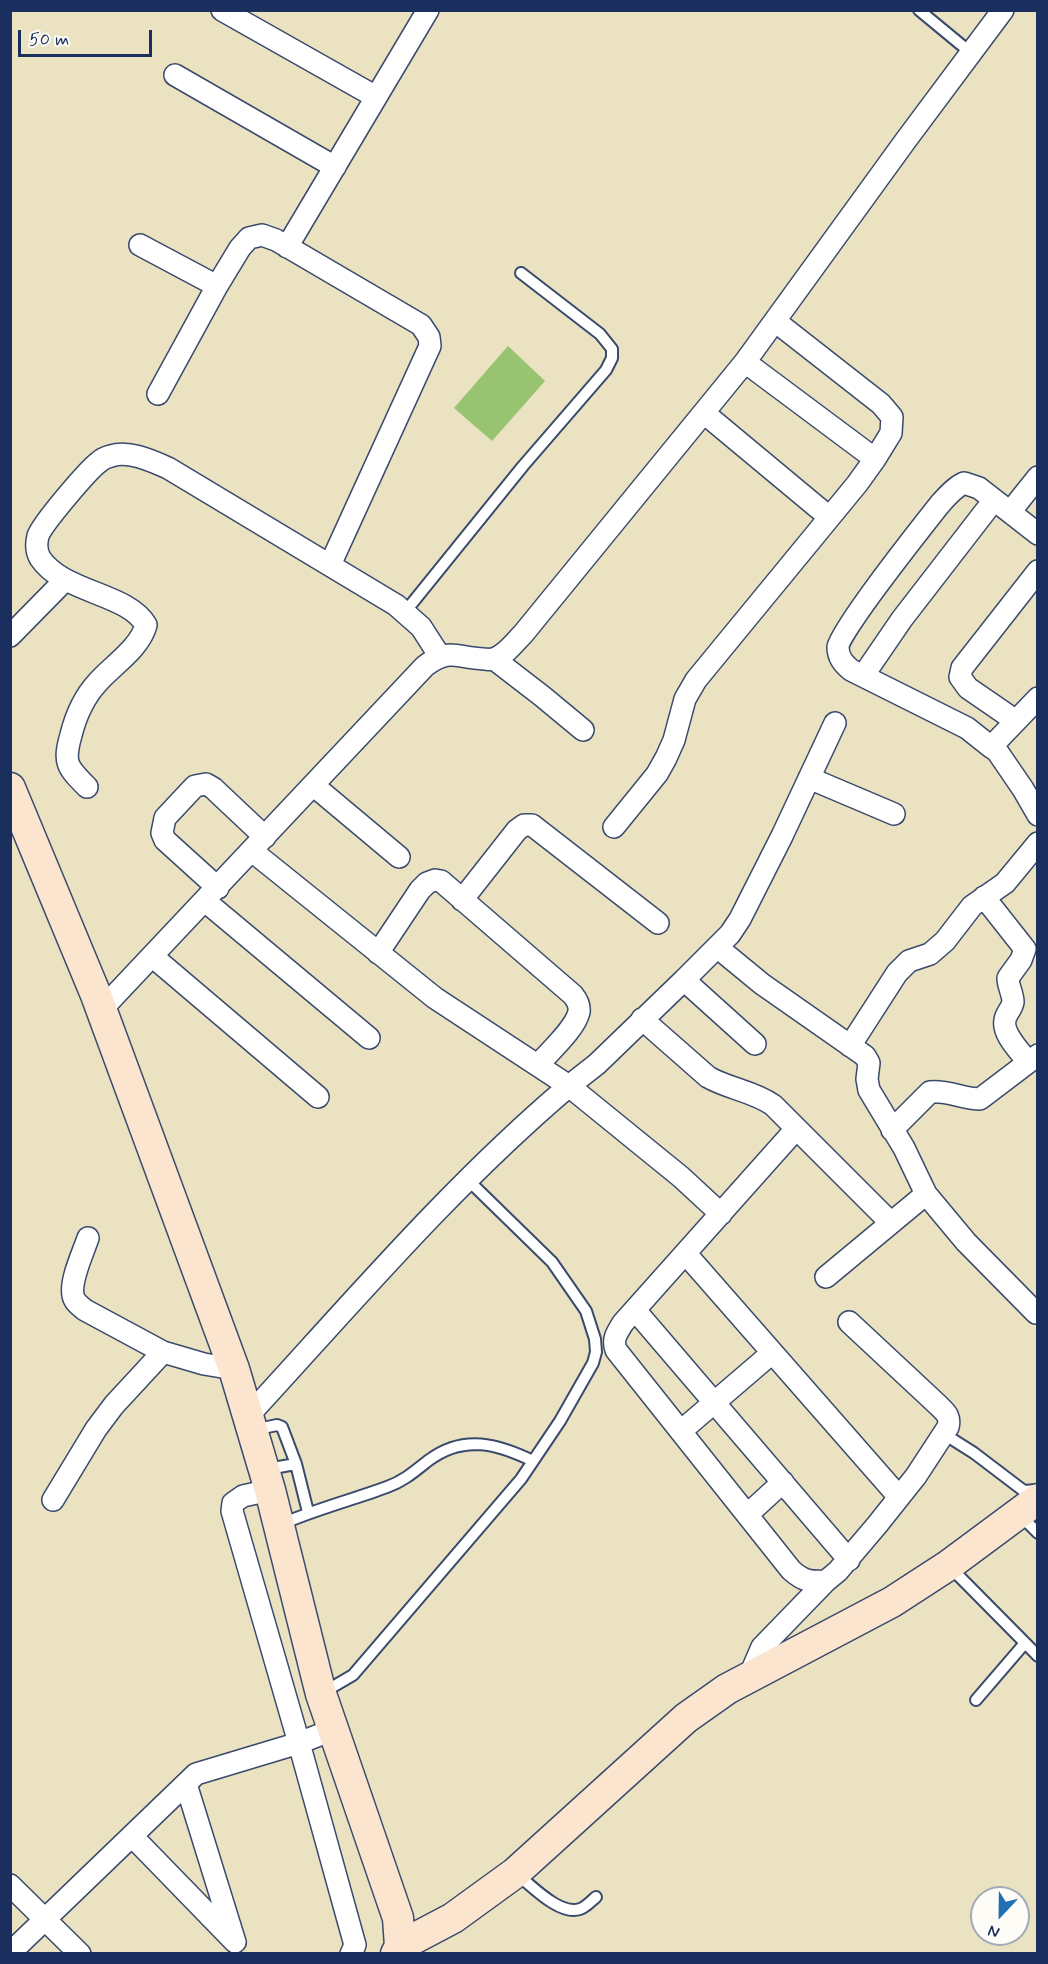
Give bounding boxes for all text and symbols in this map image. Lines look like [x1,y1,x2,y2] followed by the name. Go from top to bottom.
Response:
[21,18,154,56] scale bar
[29,28,69,52] text: 50 m
[970,1886,1030,1946] north arrow
[985,1920,1003,1943] text: N

